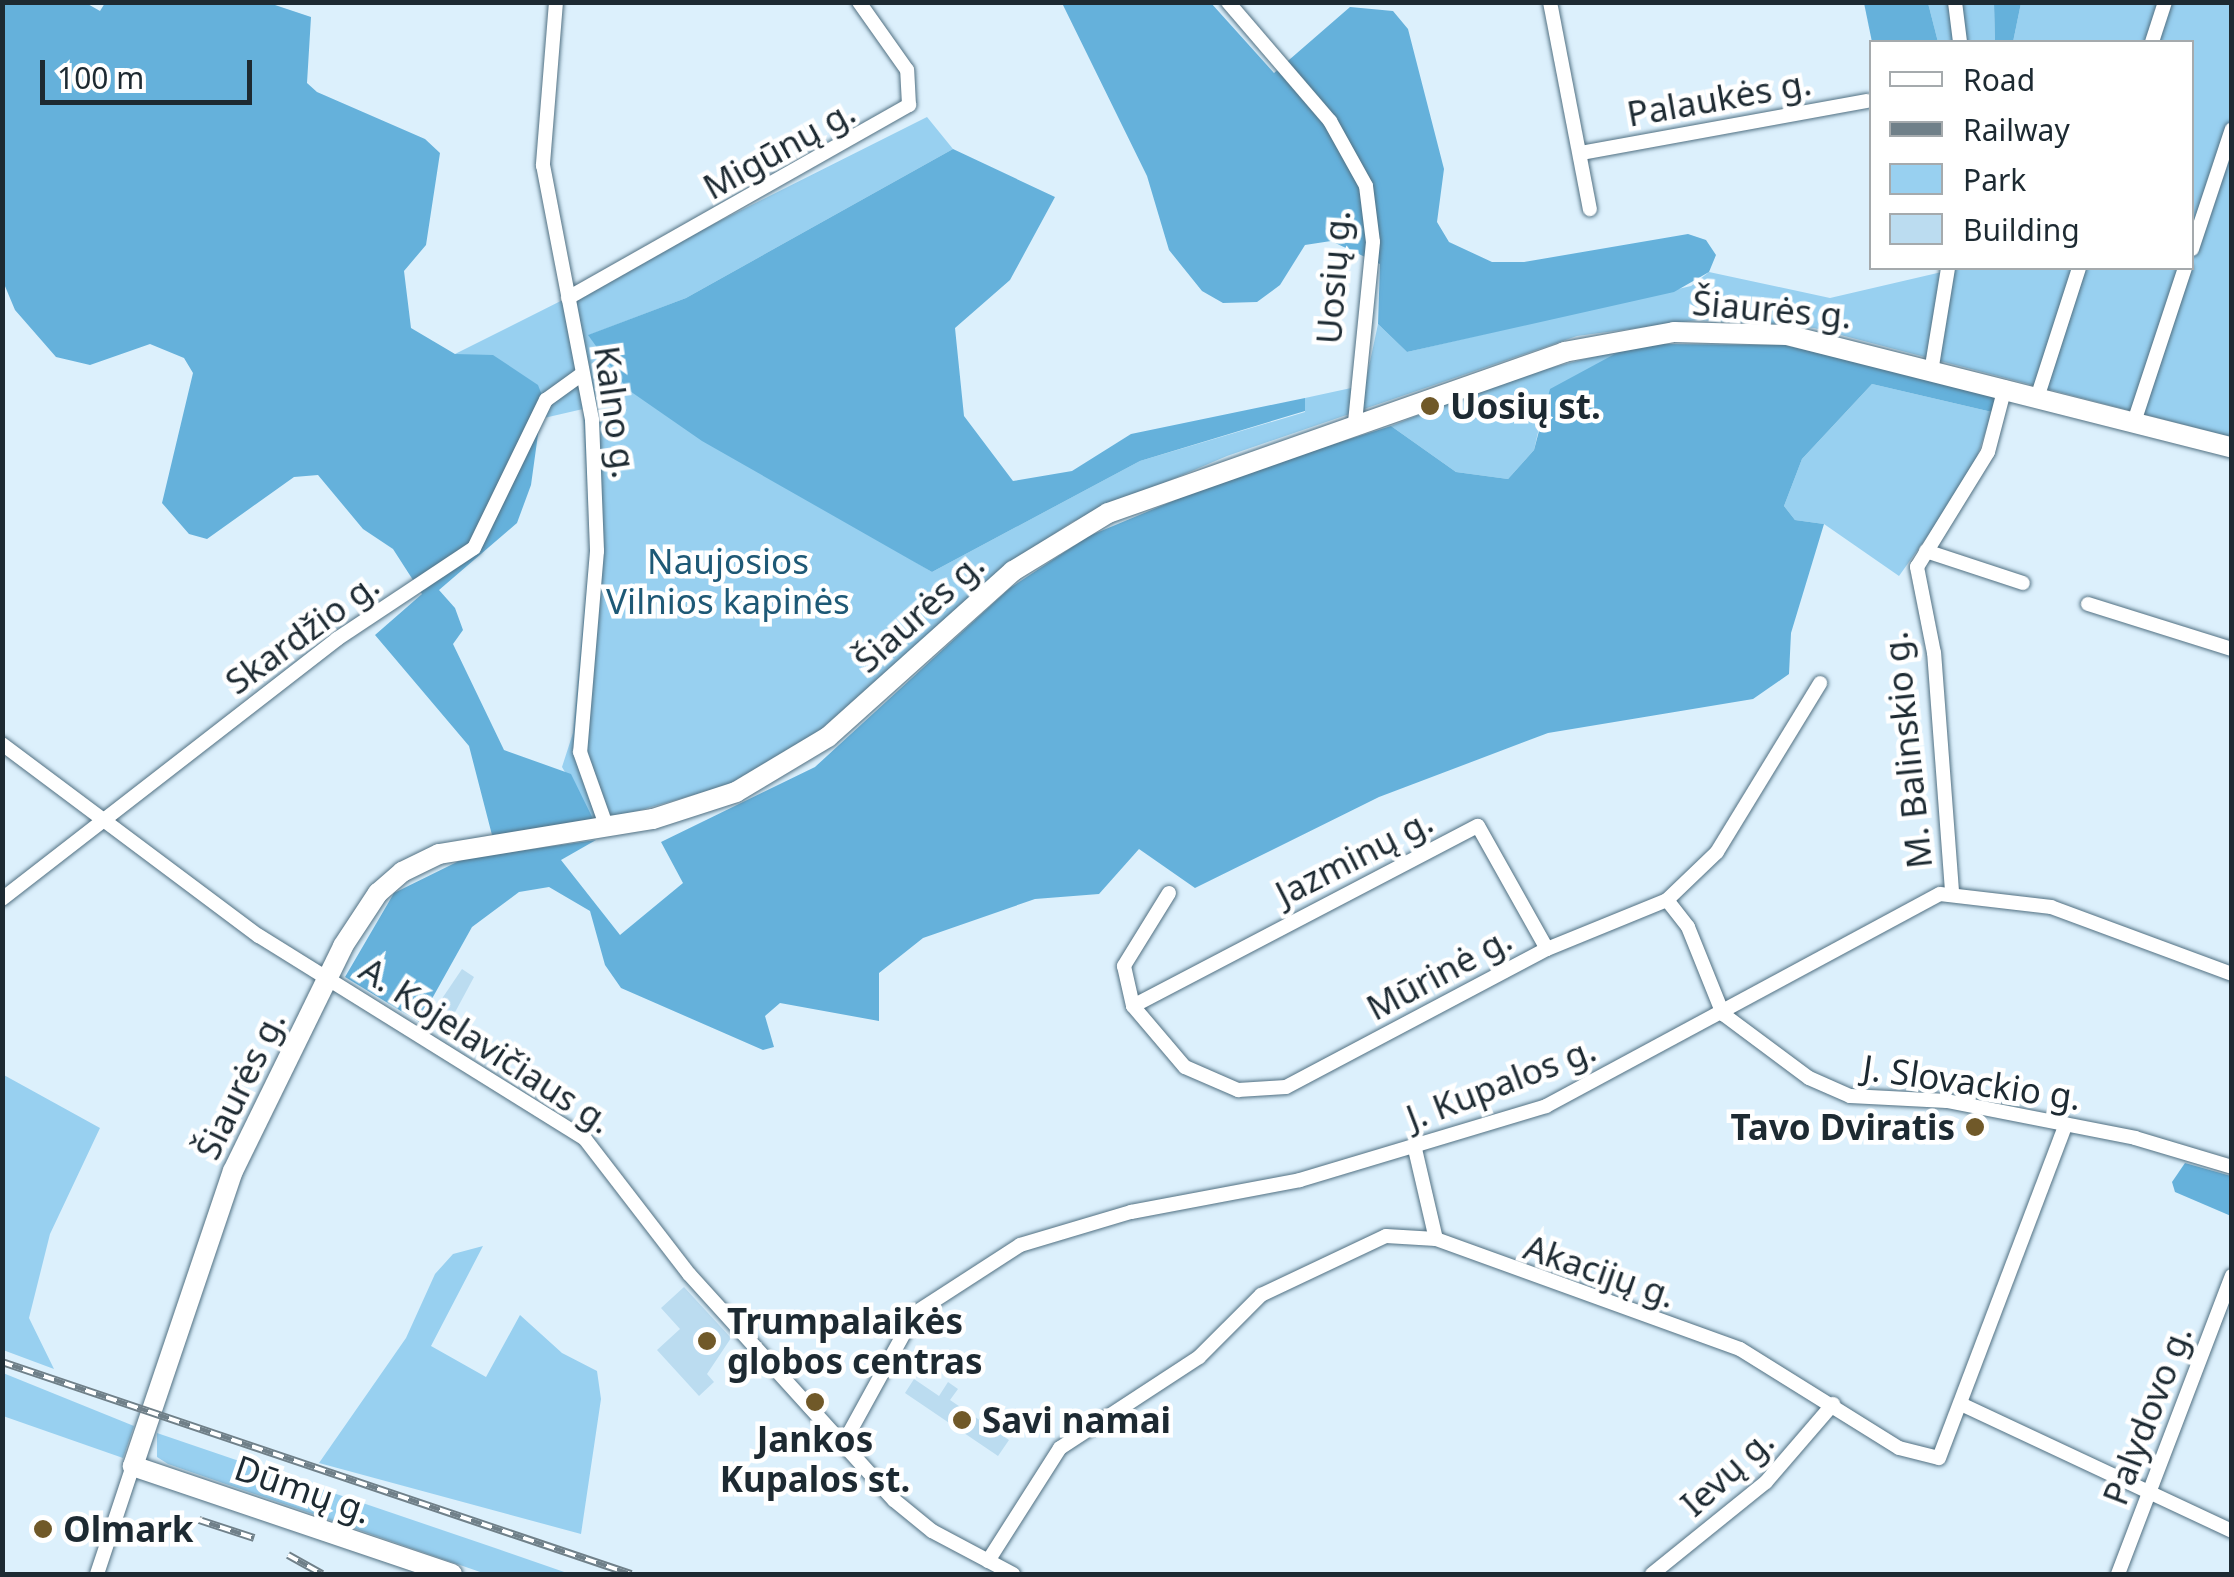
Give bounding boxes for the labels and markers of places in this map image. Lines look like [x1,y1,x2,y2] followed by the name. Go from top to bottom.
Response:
[1450,385,1601,427] place label: Uosių st.
[1419,395,1441,417] marker: Uosių st.
[1730,1106,1955,1148] place label: Tavo Dviratis
[1964,1116,1986,1138] marker: Tavo Dviratis
[727,1300,982,1382] place label: Trumpalaikės globos centras
[696,1330,718,1352] marker: Trumpalaikės globos centras
[804,1391,826,1413] marker: Jankos Kupalos st.
[982,1399,1171,1441] place label: Savi namai
[951,1409,973,1431] marker: Savi namai
[720,1418,910,1500] place label: Jankos Kupalos st.
[63,1508,194,1550] place label: Olmark
[32,1518,54,1540] marker: Olmark

